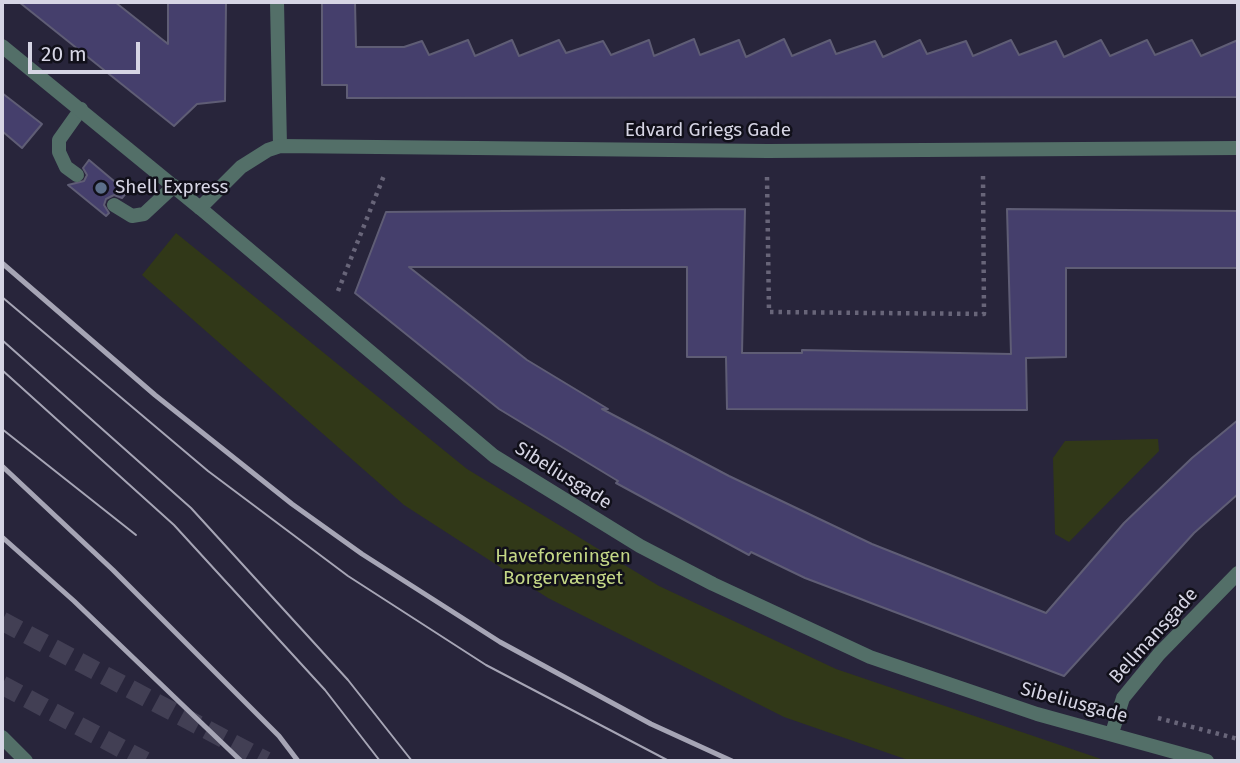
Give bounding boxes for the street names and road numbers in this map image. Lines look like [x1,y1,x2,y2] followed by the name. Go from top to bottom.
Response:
[625,120,791,142] street label: Edvard Griegs Gade
[510,437,616,515] street label: Sibeliusgade
[1105,583,1203,689] street label: Bellmansgade
[1018,678,1130,728] street label: Sibeliusgade

